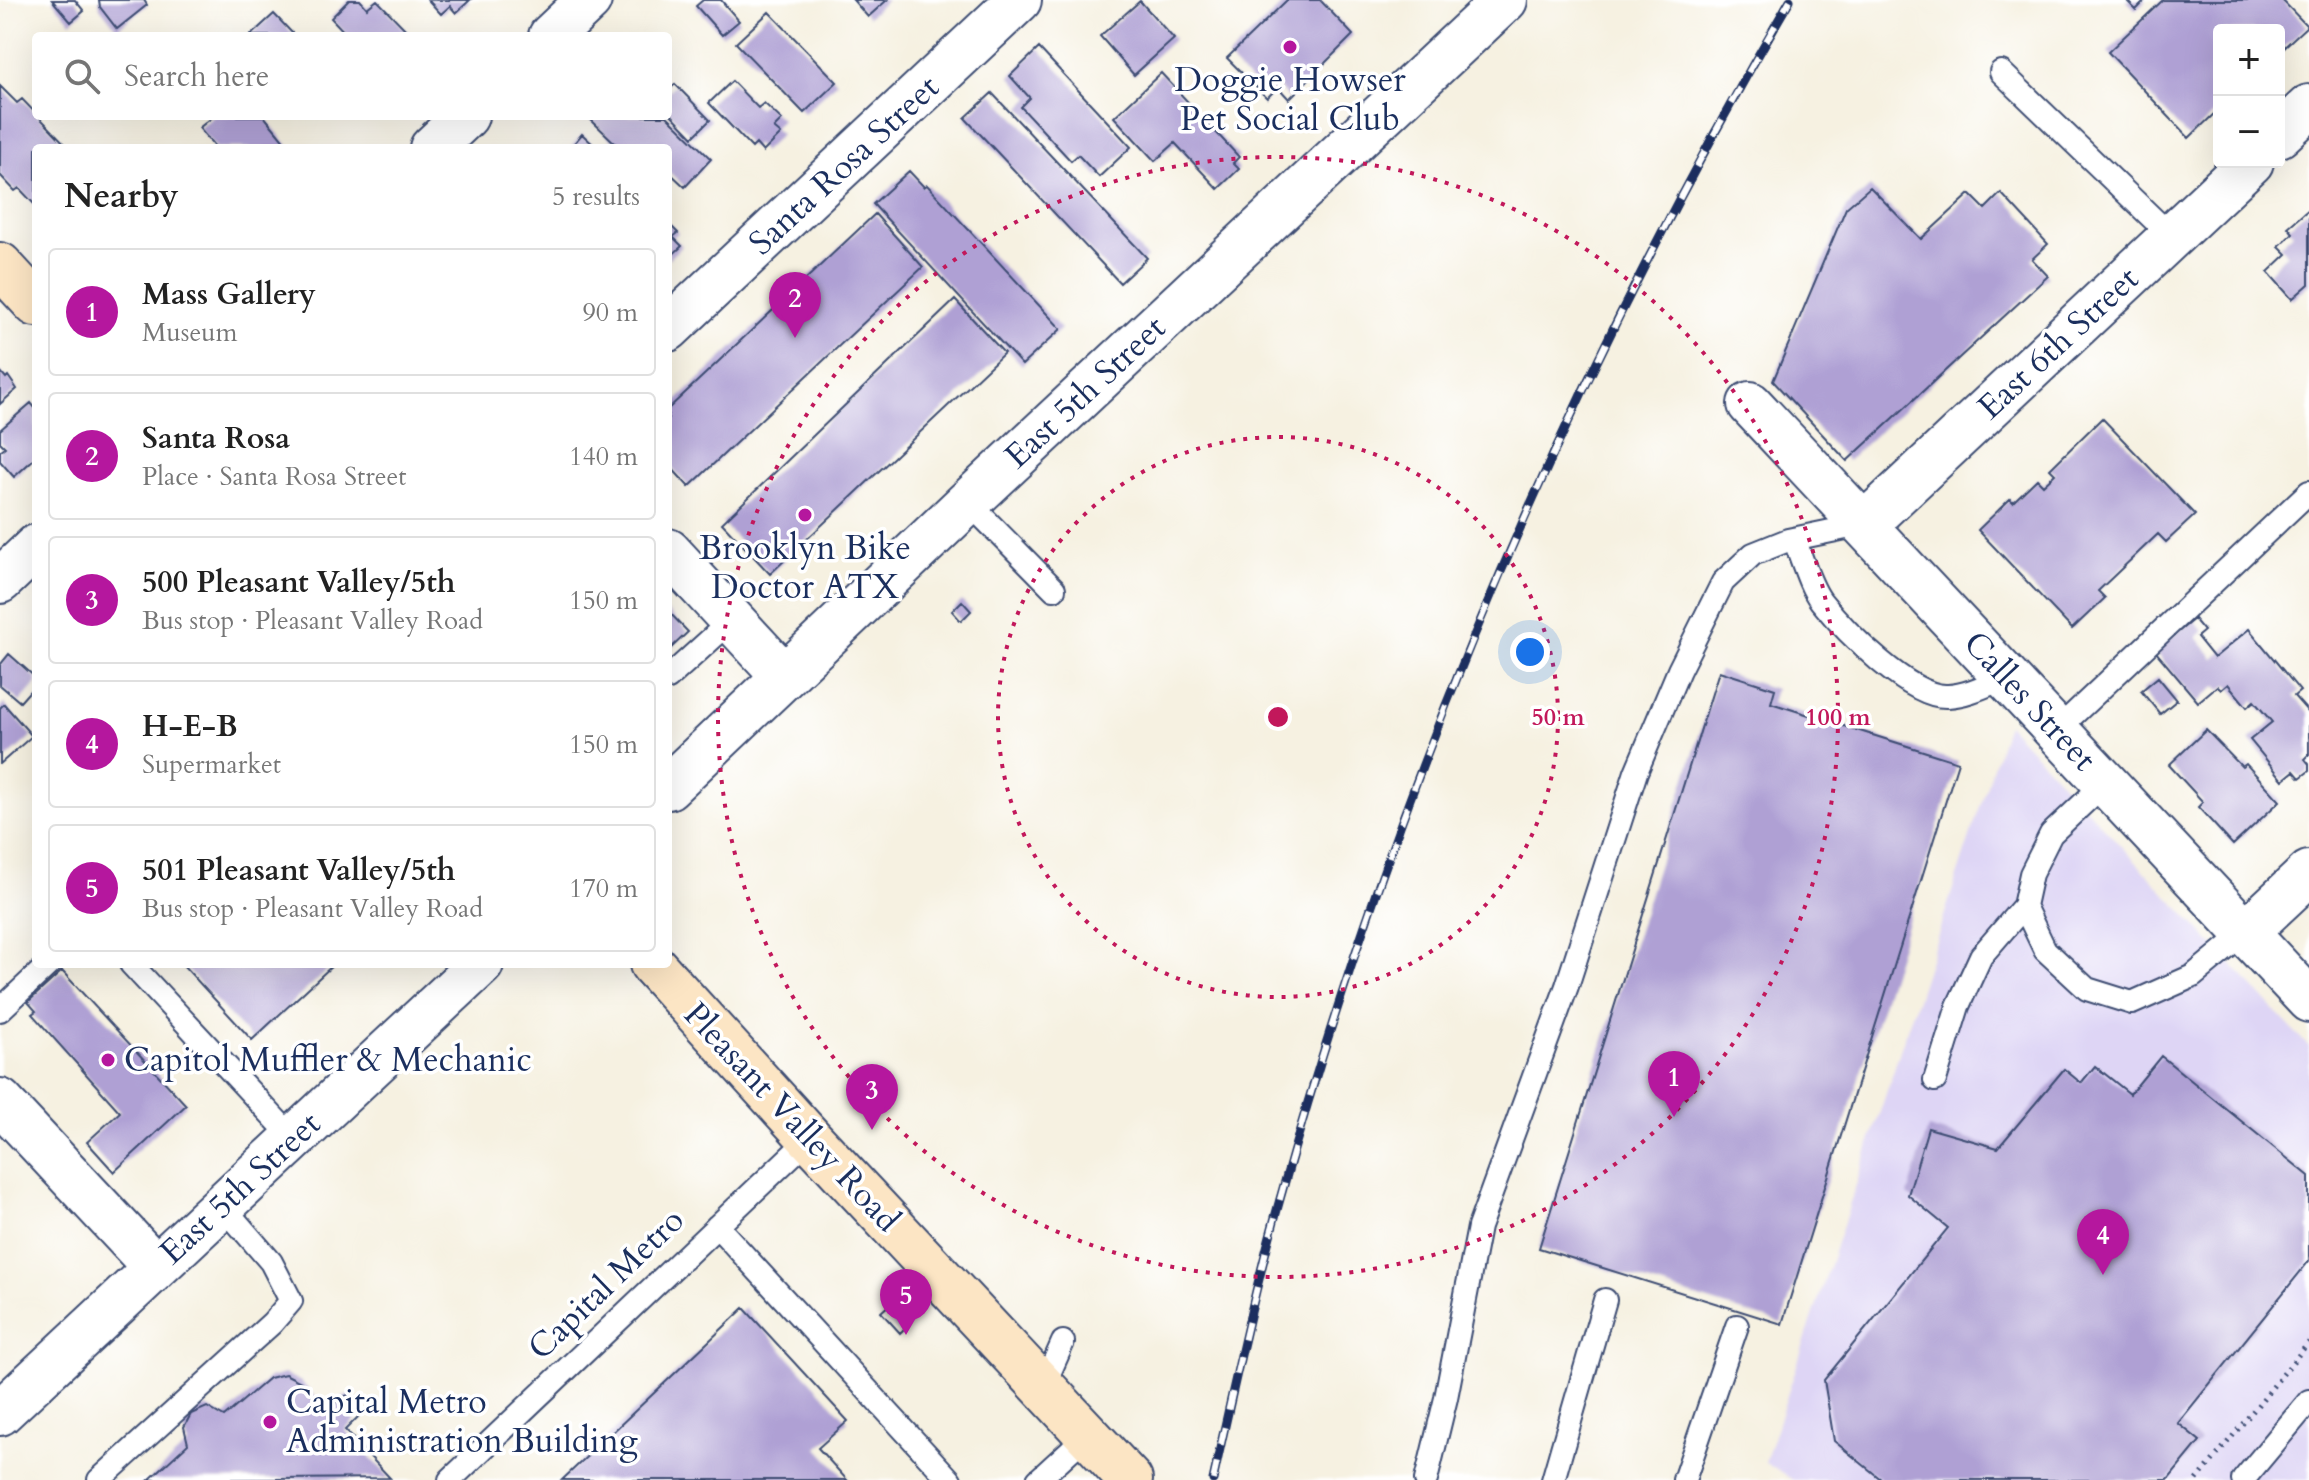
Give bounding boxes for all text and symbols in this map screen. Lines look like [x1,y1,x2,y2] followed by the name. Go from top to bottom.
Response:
[2213,24,2285,168] map controls
[2213,24,2285,96] button: +
[32,32,672,120] search box
[1281,38,1299,56] marker: Doggie Howser Pet Social Club
[60,54,104,98] icon: search
[124,56,269,97] text: Search here
[1174,57,1406,142] place label: Doggie Howser Pet Social Club
[739,65,949,265] street label: Santa Rosa Street
[2213,96,2285,168] button: −
[64,173,179,219] text: Nearby
[552,179,640,214] text: 5 results
[1967,256,2149,430] street label: East 6th Street
[769,272,821,338] pin: 2
[142,274,316,315] text: Mass Gallery
[85,295,99,330] text: 1
[582,295,638,330] text: 90 m
[994,305,1176,479] street label: East 5th Street
[142,315,238,350] text: Museum
[142,418,290,459] text: Santa Rosa
[85,439,99,474] text: 2
[569,439,638,474] text: 140 m
[142,459,406,494] text: Place · Santa Rosa Street
[796,506,814,524] marker: Brooklyn Bike Doctor ATX
[699,525,911,610] place label: Brooklyn Bike Doctor ATX
[142,562,455,603] text: 500 Pleasant Valley/5th
[85,583,99,618] text: 3
[569,583,638,618] text: 150 m
[142,603,483,638] text: Bus stop · Pleasant Valley Road
[1953,621,2107,781] street label: Calles Street
[1510,632,1550,672] your location
[1531,701,1585,734] text: 50 m
[1805,701,1872,734] text: 100 m
[1264,703,1292,731] centre of rings
[142,706,238,747] text: H-E-B
[85,727,99,762] text: 4
[569,727,638,762] text: 150 m
[142,747,281,782] text: Supermarket
[142,850,455,891] text: 501 Pleasant Valley/5th
[85,871,99,906] text: 5
[569,871,638,906] text: 170 m
[142,891,483,926] text: Bus stop · Pleasant Valley Road
[673,992,911,1242] street label: Pleasant Valley Road
[124,1037,532,1083] place label: Capitol Muffler & Mechanic
[99,1051,117,1069] marker: Capitol Muffler & Mechanic
[1648,1051,1700,1117] pin: 1
[846,1064,898,1130] pin: 3
[149,1101,331,1275] street label: East 5th Street
[518,1198,694,1370] street label: Capital Metro
[2077,1209,2129,1275] pin: 4
[880,1269,932,1335] pin: 5
[286,1379,638,1464] place label: Capital Metro Administration Building
[261,1413,279,1431] marker: Capital Metro Administration Building

